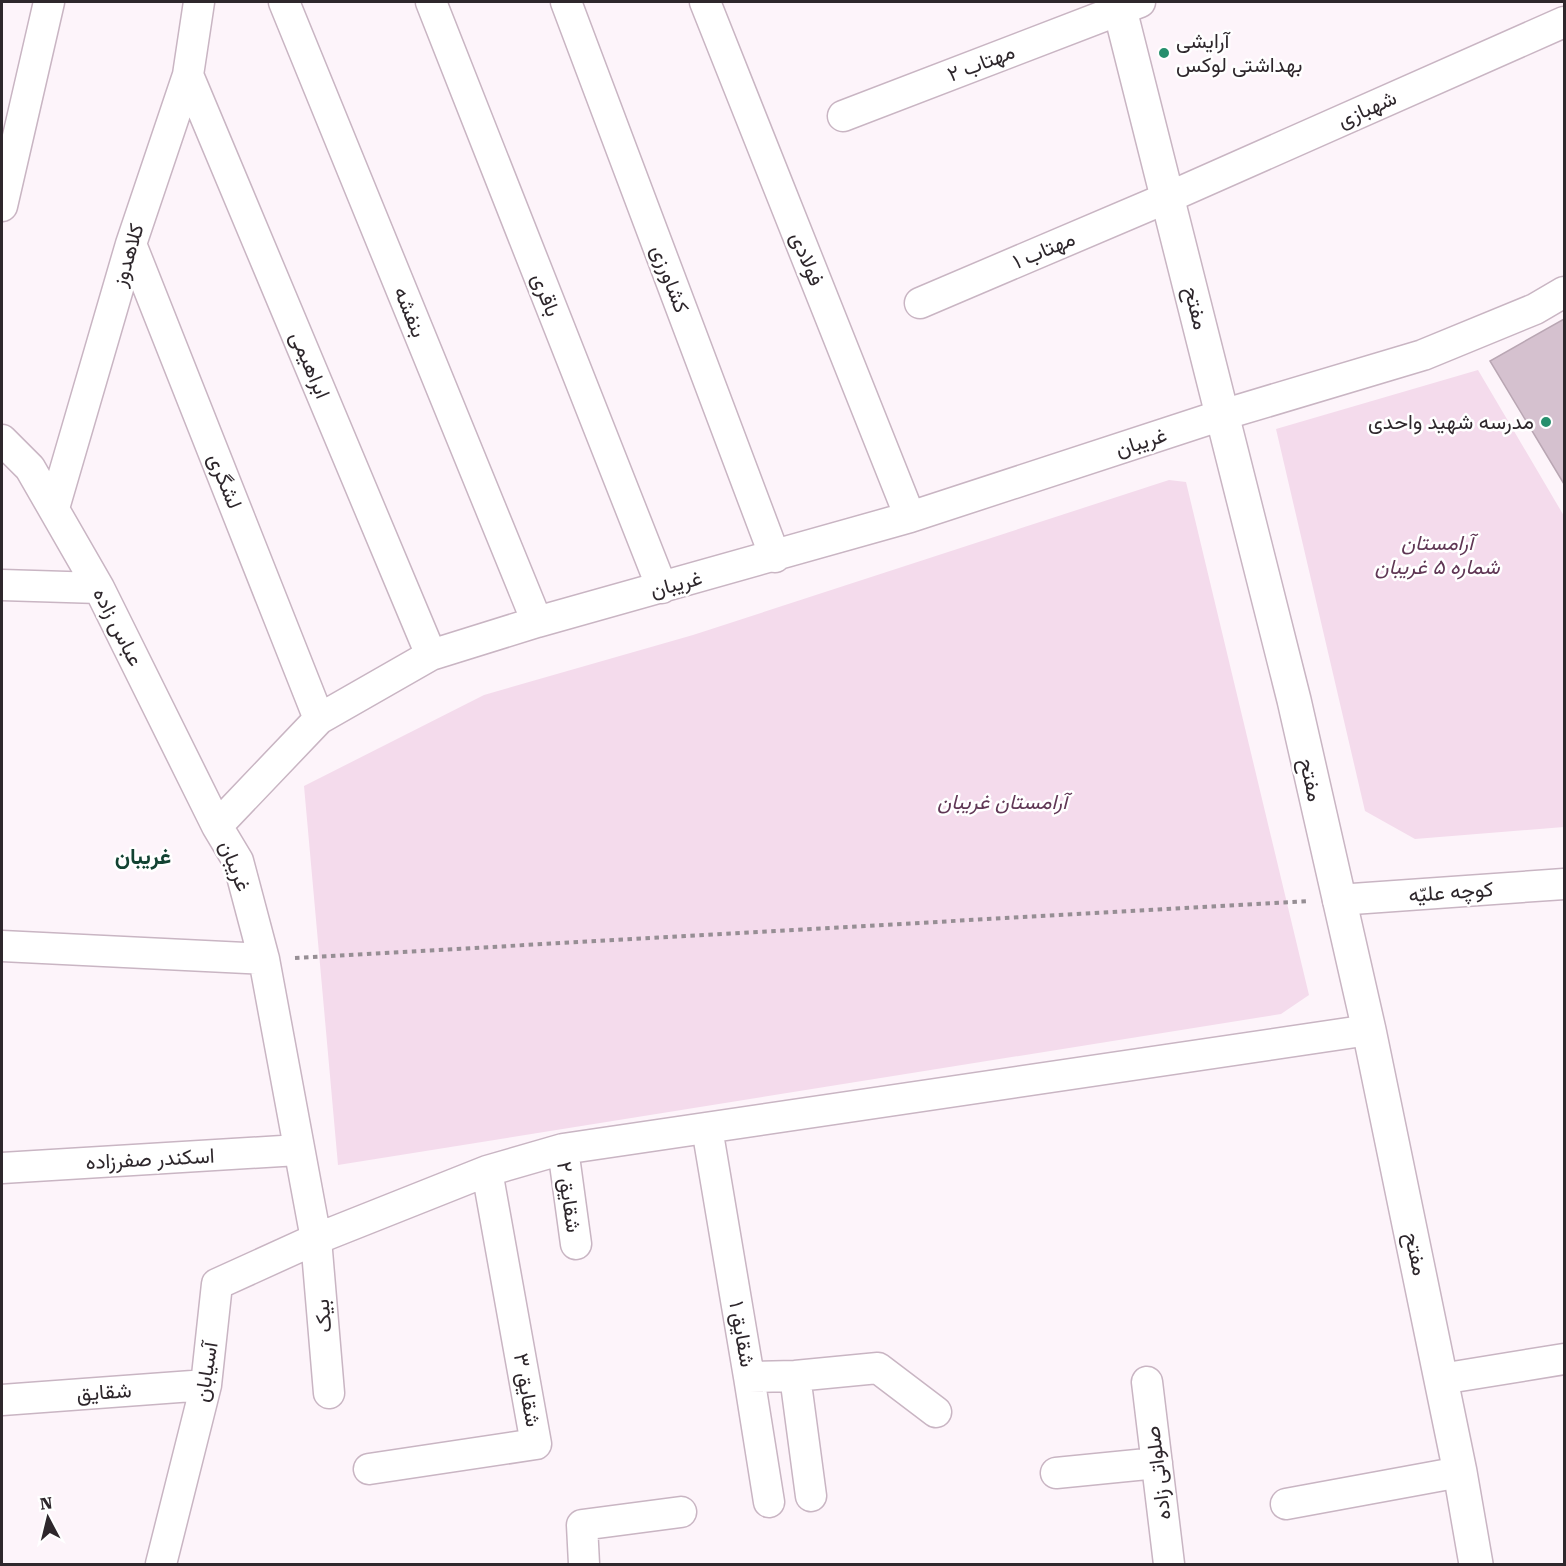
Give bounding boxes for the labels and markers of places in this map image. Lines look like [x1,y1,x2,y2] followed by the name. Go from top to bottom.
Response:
[1176,29,1302,78] place label: آرایشی بهداشتی لوکس
[1157,46,1171,60] marker: آرایشی بهداشتی لوکس
[1368,410,1534,435] place label: مدرسه شهید واحدی
[1539,415,1553,429] marker: مدرسه شهید واحدی

